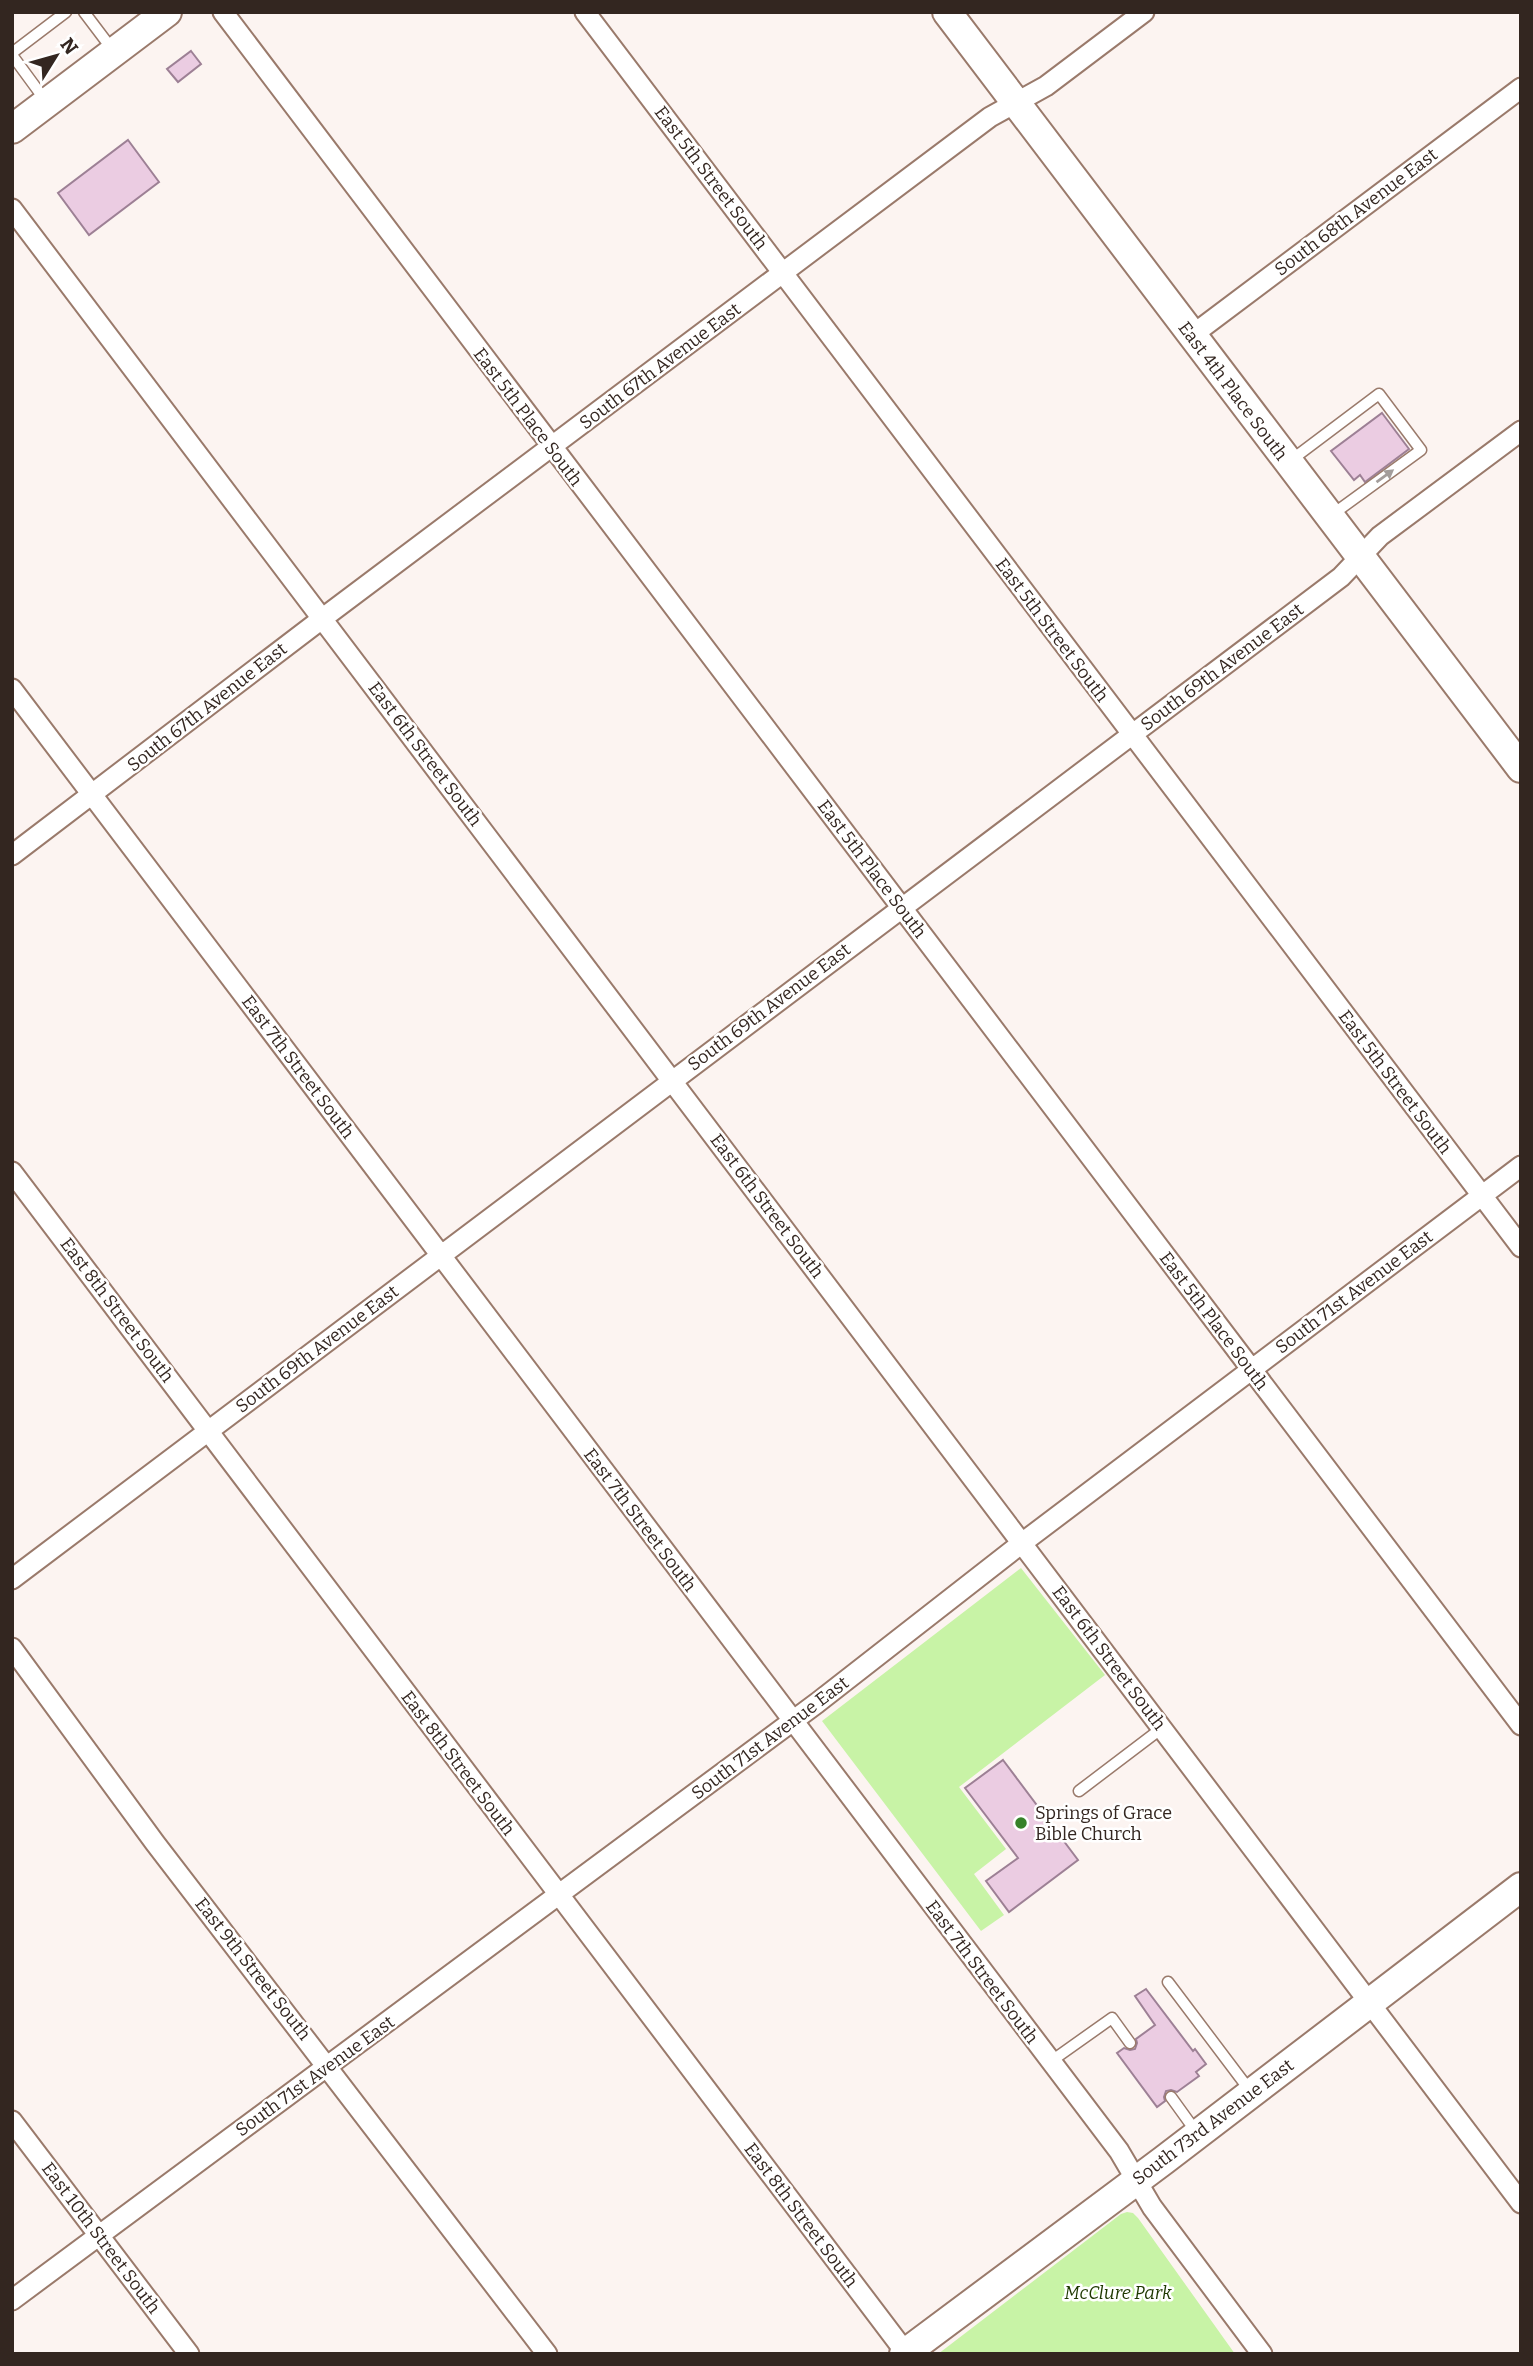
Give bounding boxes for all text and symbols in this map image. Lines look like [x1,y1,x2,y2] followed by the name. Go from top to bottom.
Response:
[21,21,91,91] north arrow
[56,33,83,59] text: N
[650,102,772,254] street label: East 5th Street South
[1270,143,1442,280] street label: South 68th Avenue East
[575,298,745,434] street label: South 67th Avenue East
[1174,317,1292,465] street label: East 4th Place South
[469,344,587,490] street label: East 5th Place South
[1376,469,1394,483] one-way arrow
[991,554,1113,706] street label: East 5th Street South
[1136,598,1308,735] street label: South 69th Avenue East
[123,638,292,776] street label: South 67th Avenue East
[364,677,486,831] street label: East 6th Street South
[813,796,931,942] street label: East 5th Place South
[683,938,855,1075] street label: South 69th Avenue East
[237,991,359,1143] street label: East 7th Street South
[1334,1006,1456,1158] street label: East 5th Street South
[706,1129,828,1283] street label: East 6th Street South
[1271,1225,1437,1358] street label: South 71st Avenue East
[55,1233,179,1387] street label: East 8th Street South
[1155,1248,1273,1394] street label: East 5th Place South
[231,1280,403,1417] street label: South 69th Avenue East
[579,1444,701,1596] street label: East 7th Street South
[1048,1581,1170,1735] street label: East 6th Street South
[687,1671,853,1804] street label: South 71st Avenue East
[396,1686,520,1840] street label: East 8th Street South
[1035,1802,1172,1845] place label: Springs of Grace Bible Church
[1013,1815,1029,1831] marker: Springs of Grace Bible Church
[190,1893,316,2045] street label: East 9th Street South
[921,1896,1043,2048] street label: East 7th Street South
[231,2011,399,2141] street label: South 71st Avenue East
[1128,2054,1298,2190] street label: South 73rd Avenue East
[739,2138,863,2292] street label: East 8th Street South
[37,2158,165,2318] street label: East 10th Street South
[1064,2282,1172,2304] park label: McClure Park

